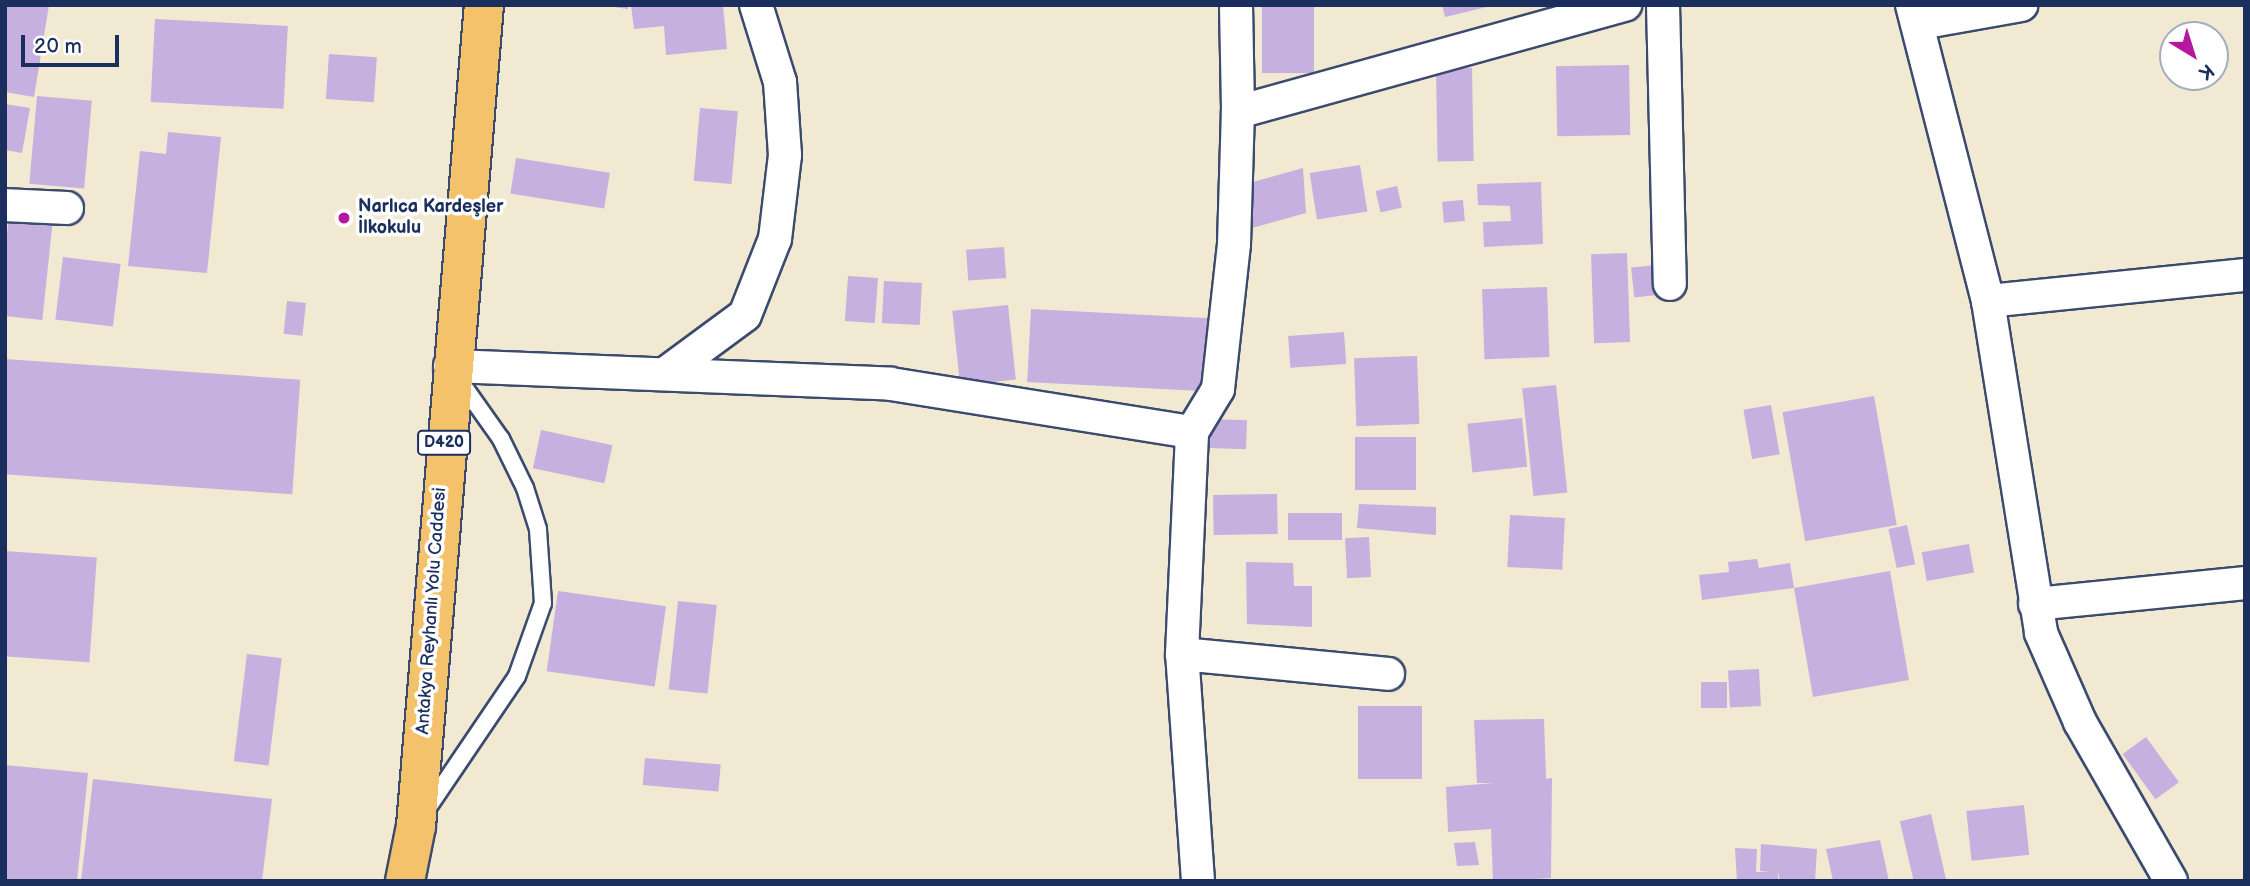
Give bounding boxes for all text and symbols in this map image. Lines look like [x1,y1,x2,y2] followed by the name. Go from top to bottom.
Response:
[24,21,122,65] scale bar
[2159,21,2229,91] north arrow
[34,34,82,59] text: 20 m
[2194,58,2218,84] text: K
[358,197,503,240] place label: Narlıca Kardeşler İlkokulu
[336,210,352,226] marker: Narlıca Kardeşler İlkokulu
[416,430,472,456] road number: D420
[413,486,451,736] street label: Antakya Reyhanlı Yolu Caddesi

